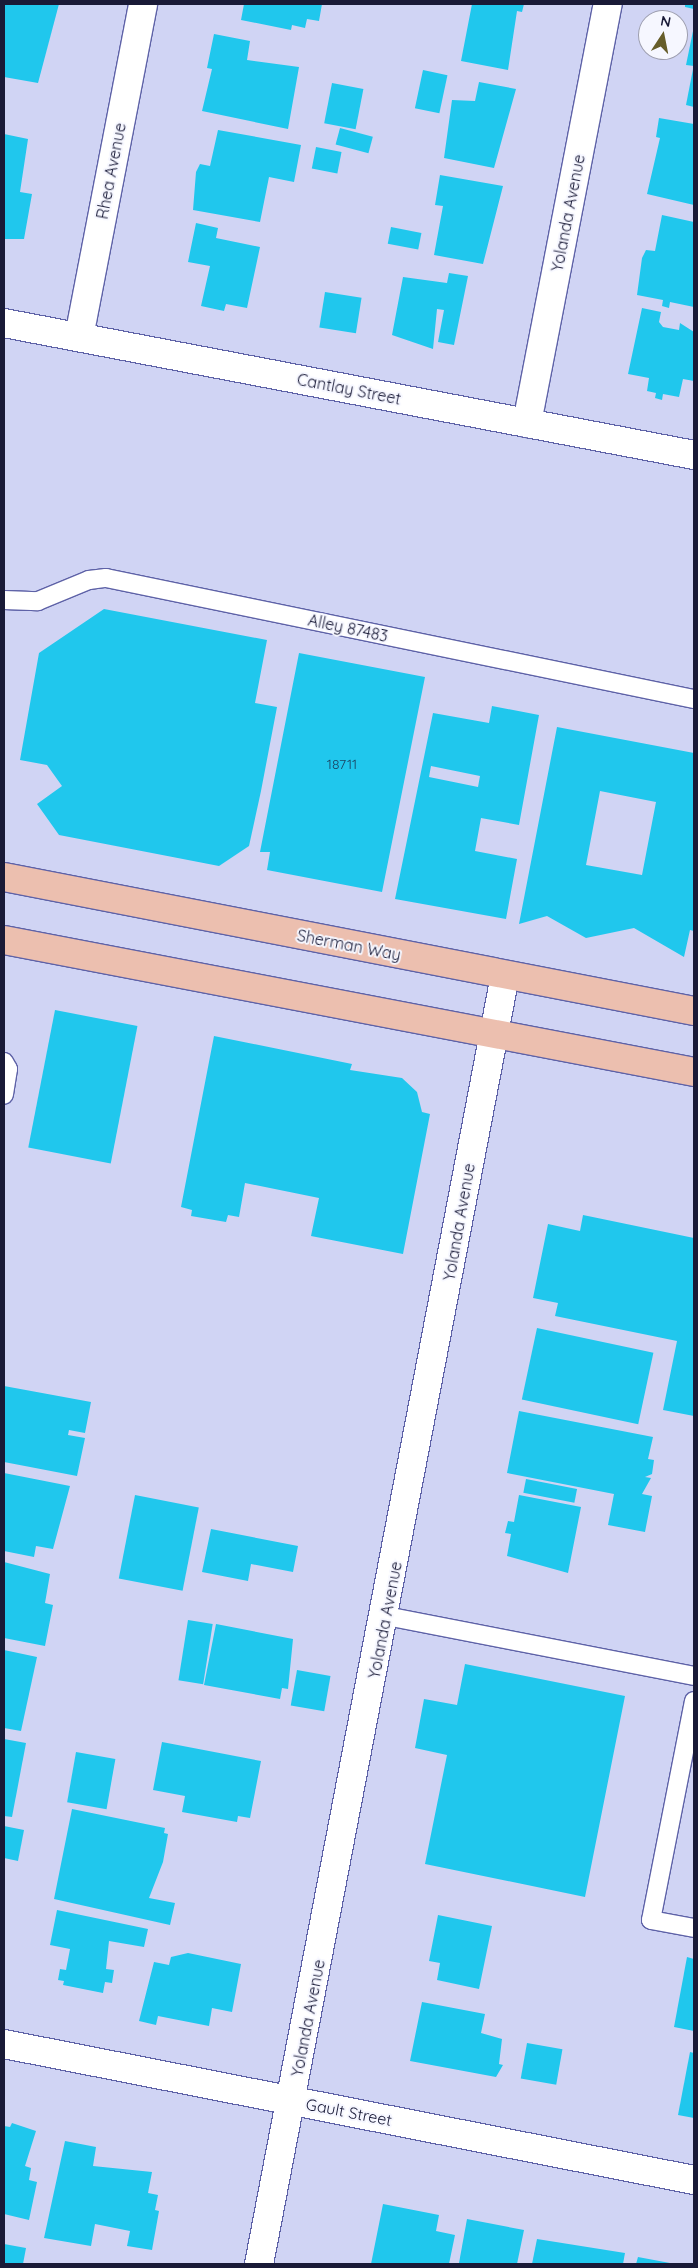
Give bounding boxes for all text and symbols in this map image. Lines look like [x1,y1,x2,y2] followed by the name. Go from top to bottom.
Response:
[638,10,688,60] north arrow
[659,11,672,31] text: N
[92,121,130,221] street label: Rhea Avenue
[547,153,589,273] street label: Yolanda Avenue
[295,370,403,408] street label: Cantlay Street
[306,610,390,646] street label: Alley 87483
[327,756,357,772] house number: 18711
[295,926,403,964] street label: Sherman Way
[439,1162,479,1282] street label: Yolanda Avenue
[364,1560,406,1680] street label: Yolanda Avenue
[287,1958,329,2078] street label: Yolanda Avenue
[304,2094,394,2130] street label: Gault Street

